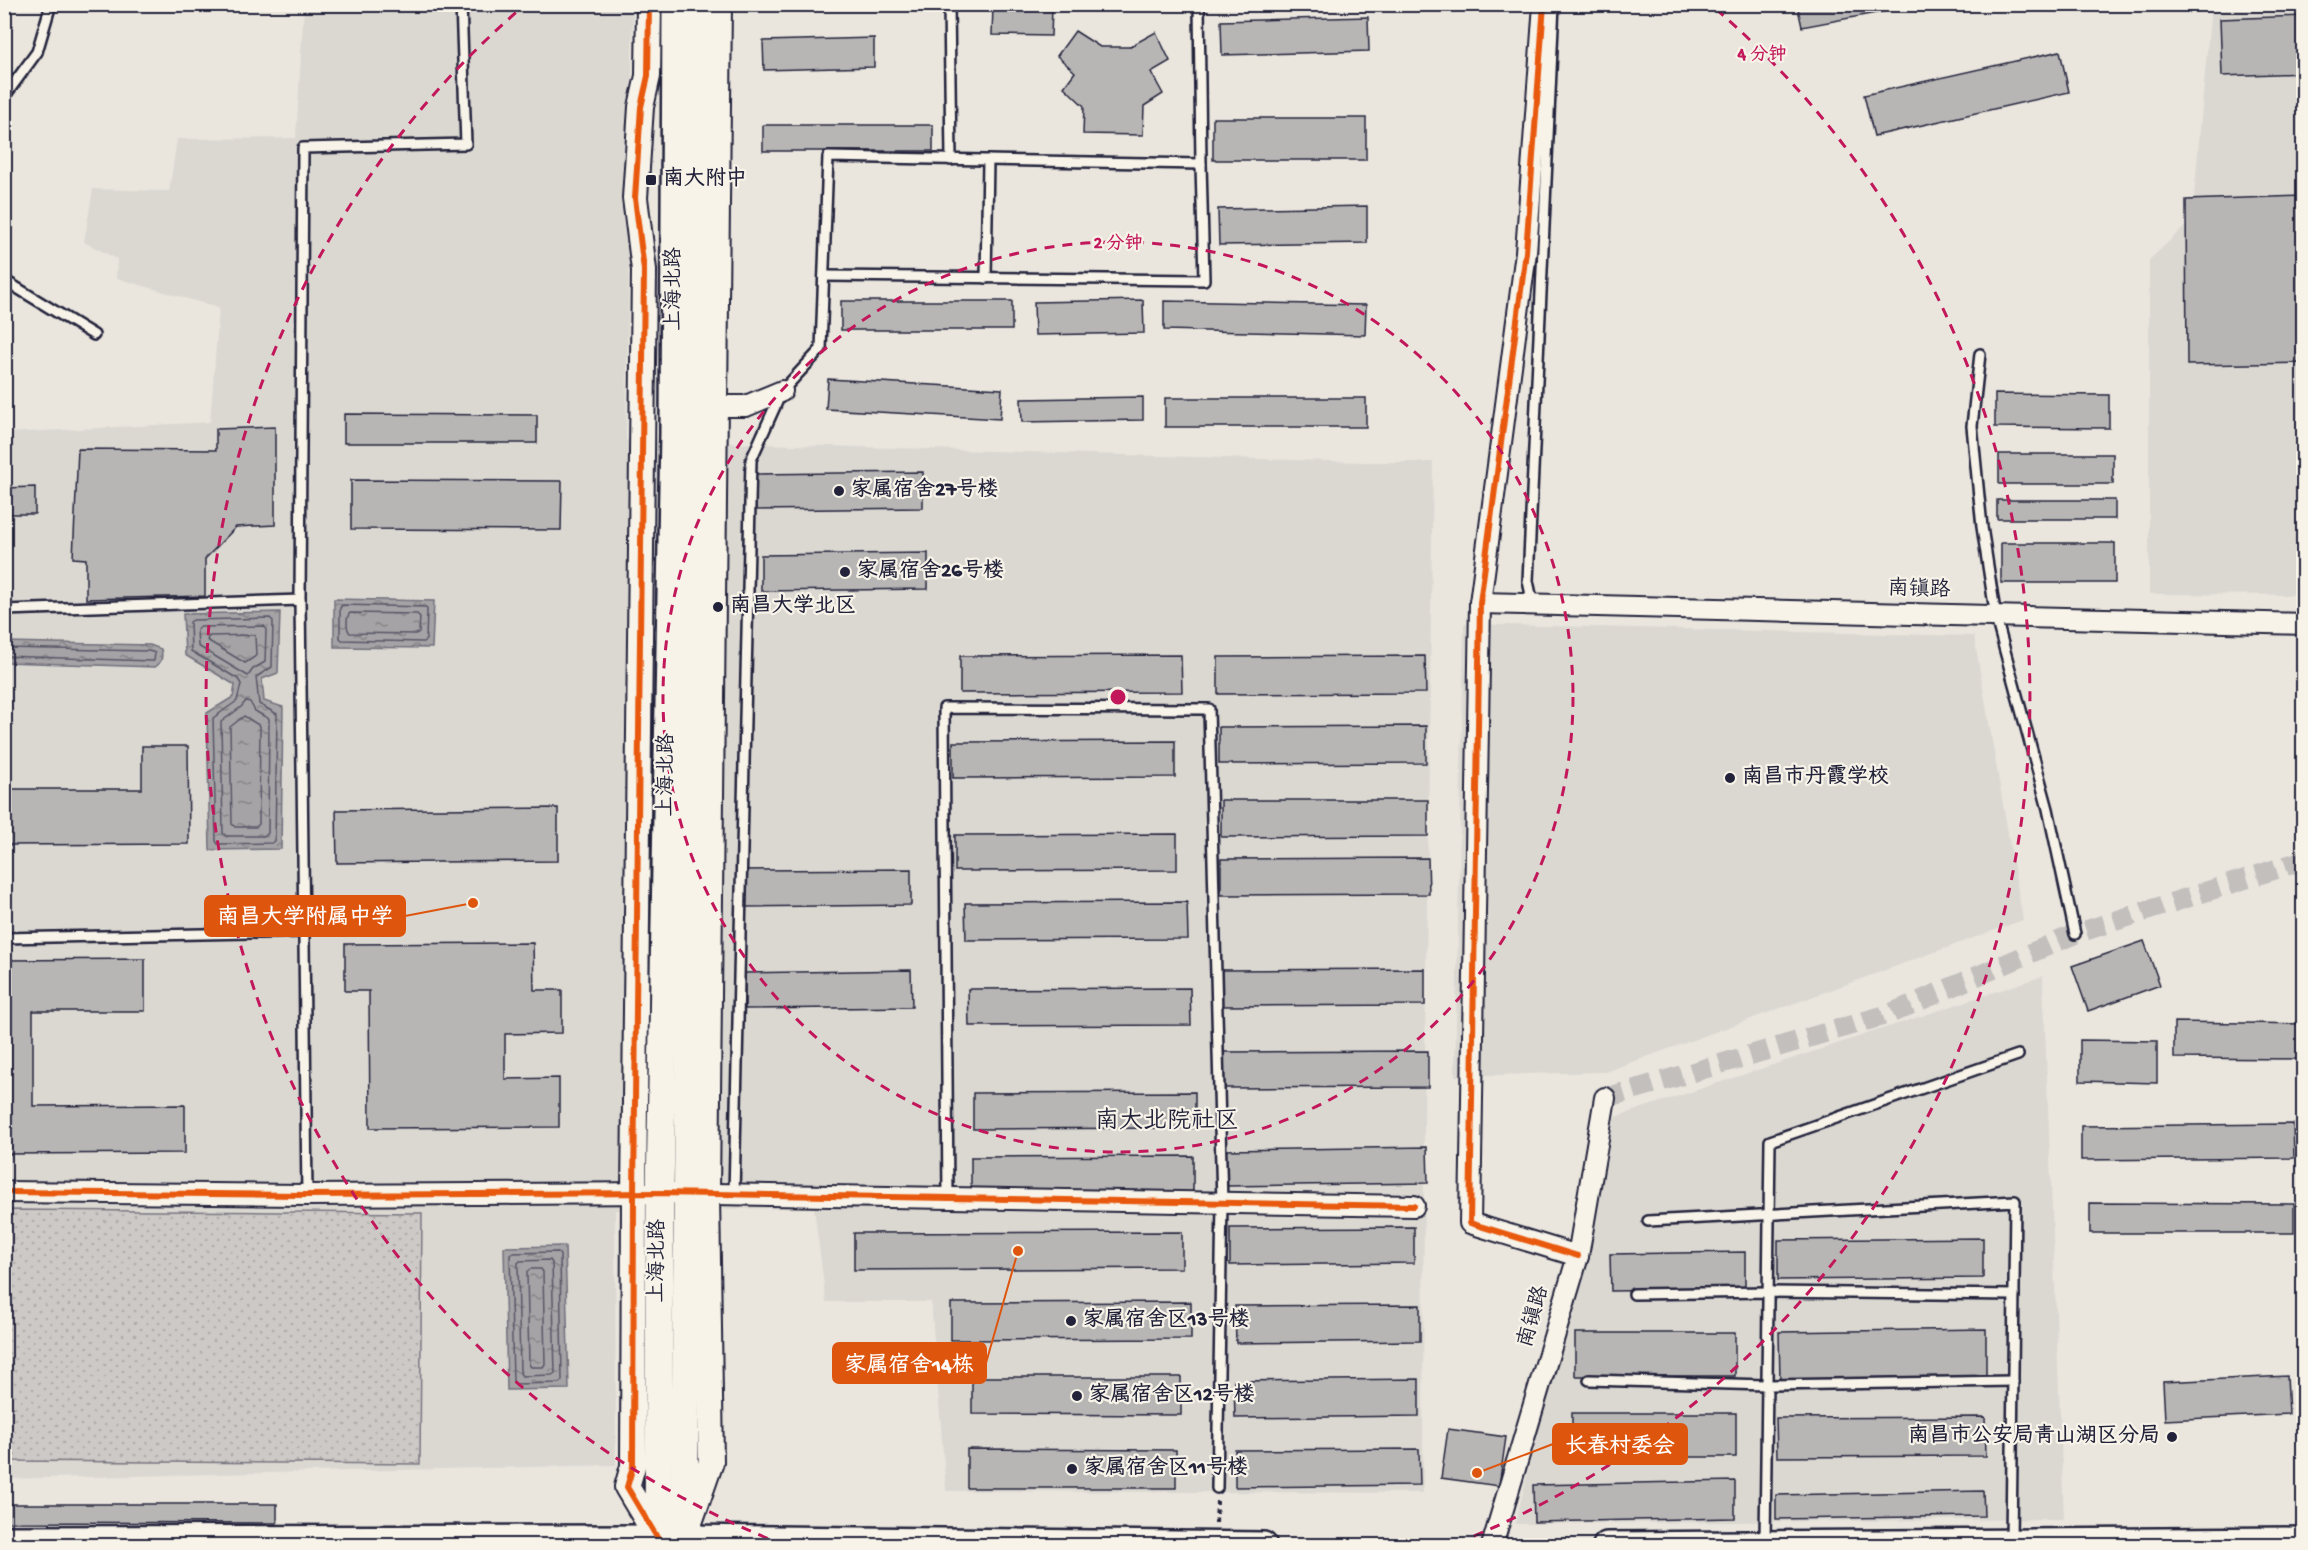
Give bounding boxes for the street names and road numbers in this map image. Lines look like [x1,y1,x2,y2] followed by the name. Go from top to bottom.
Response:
[661,247,688,331] street label: 上海北路
[1887,575,1951,605] street label: 南镇路
[653,733,681,817] street label: 上海北路
[644,1219,672,1303] street label: 上海北路
[1512,1283,1556,1351] street label: 南镇路

